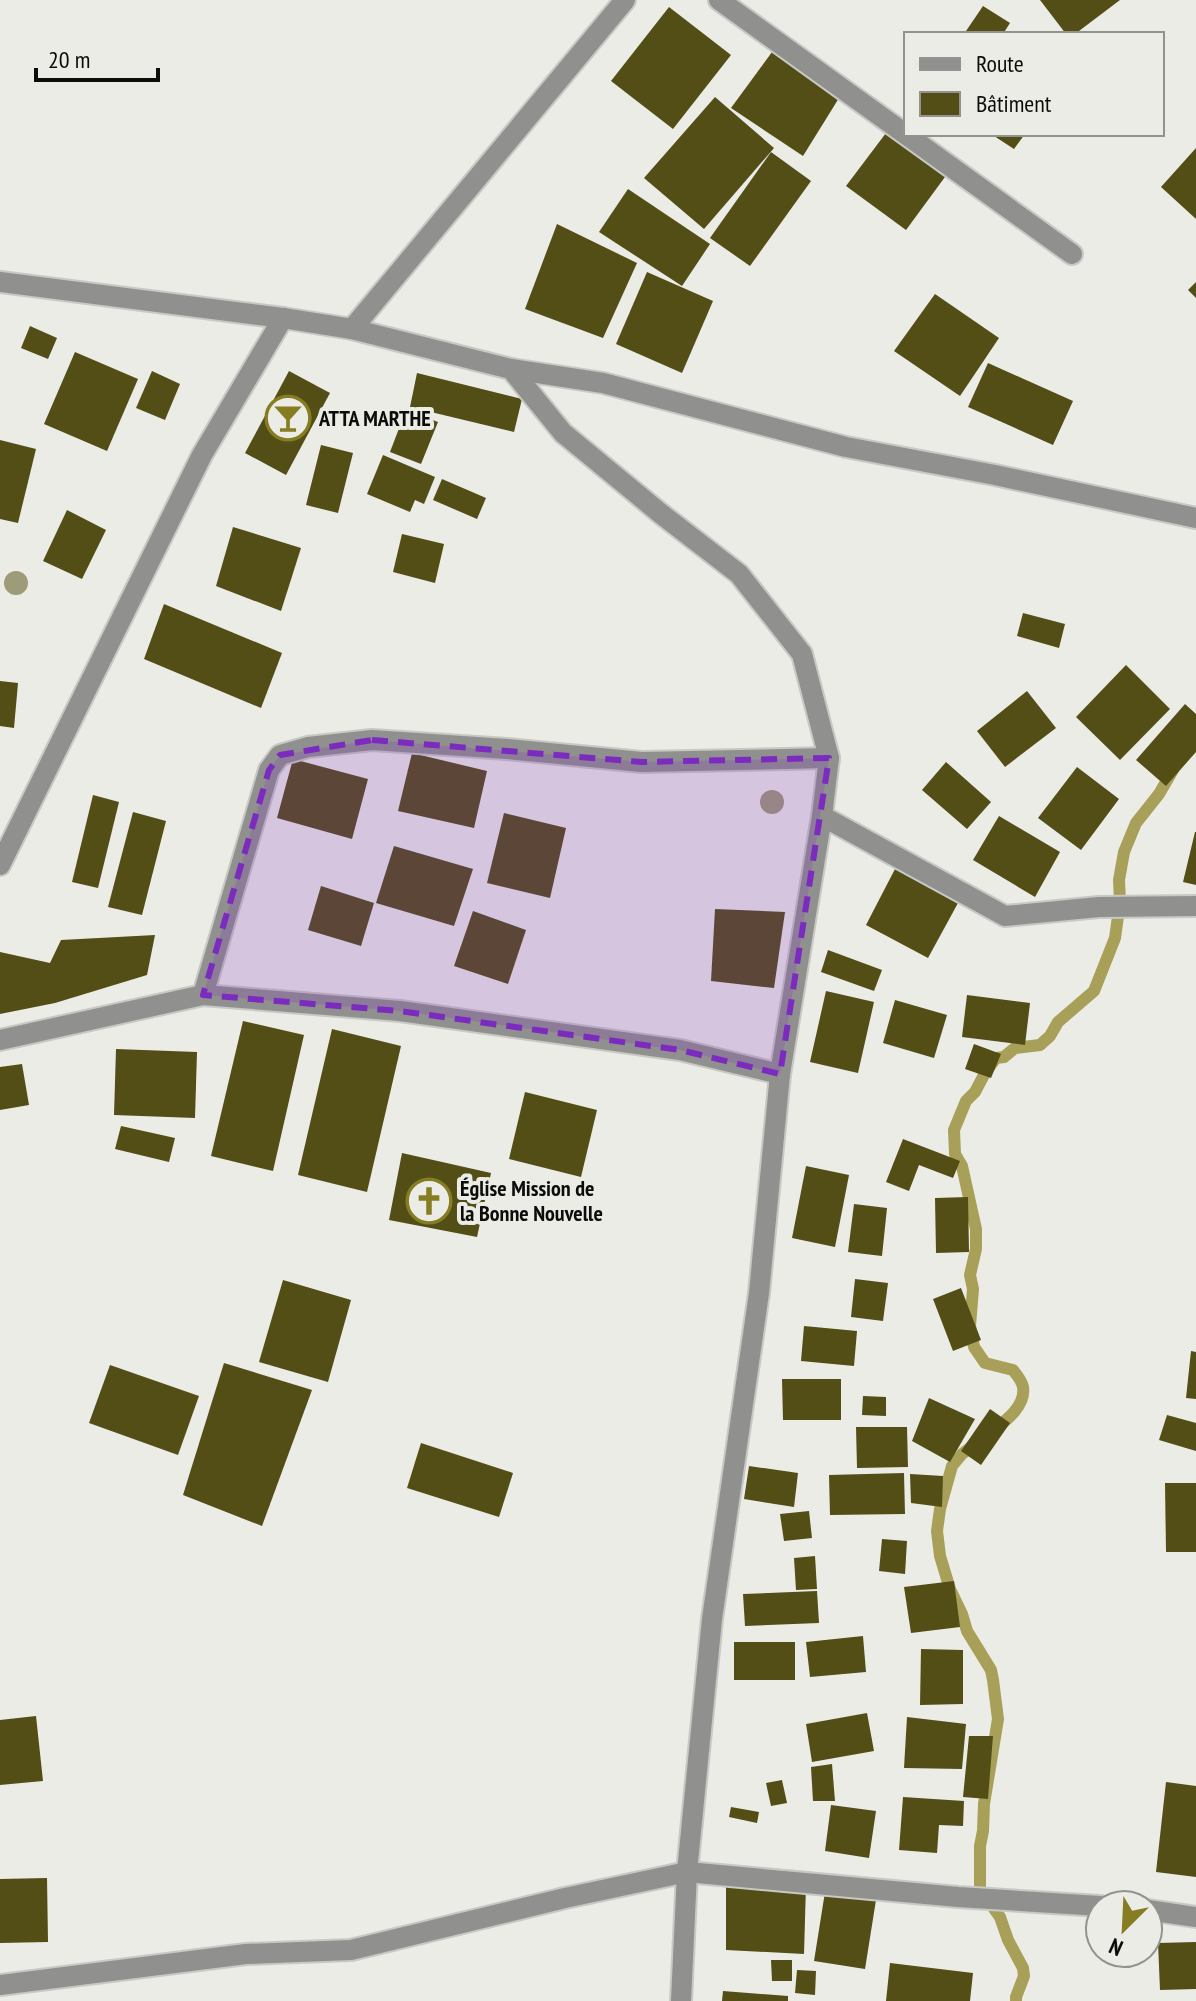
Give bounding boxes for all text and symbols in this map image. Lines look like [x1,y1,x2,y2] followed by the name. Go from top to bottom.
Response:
[36,32,158,82] scale bar
[904,32,1164,136] legend
[48,44,90,75] text: 20 m
[976,48,1024,79] text: Route
[976,88,1052,119] text: Bâtiment
[264,394,312,442] bar icon: ATTA MARTHE
[318,404,431,432] place label: ATTA MARTHE
[460,1174,603,1227] place label: Église Mission de la Bonne Nouvelle
[405,1177,453,1225] church icon: Église Mission de la Bonne Nouvelle
[1084,1889,1164,1969] north arrow
[1105,1932,1127,1962] text: N

